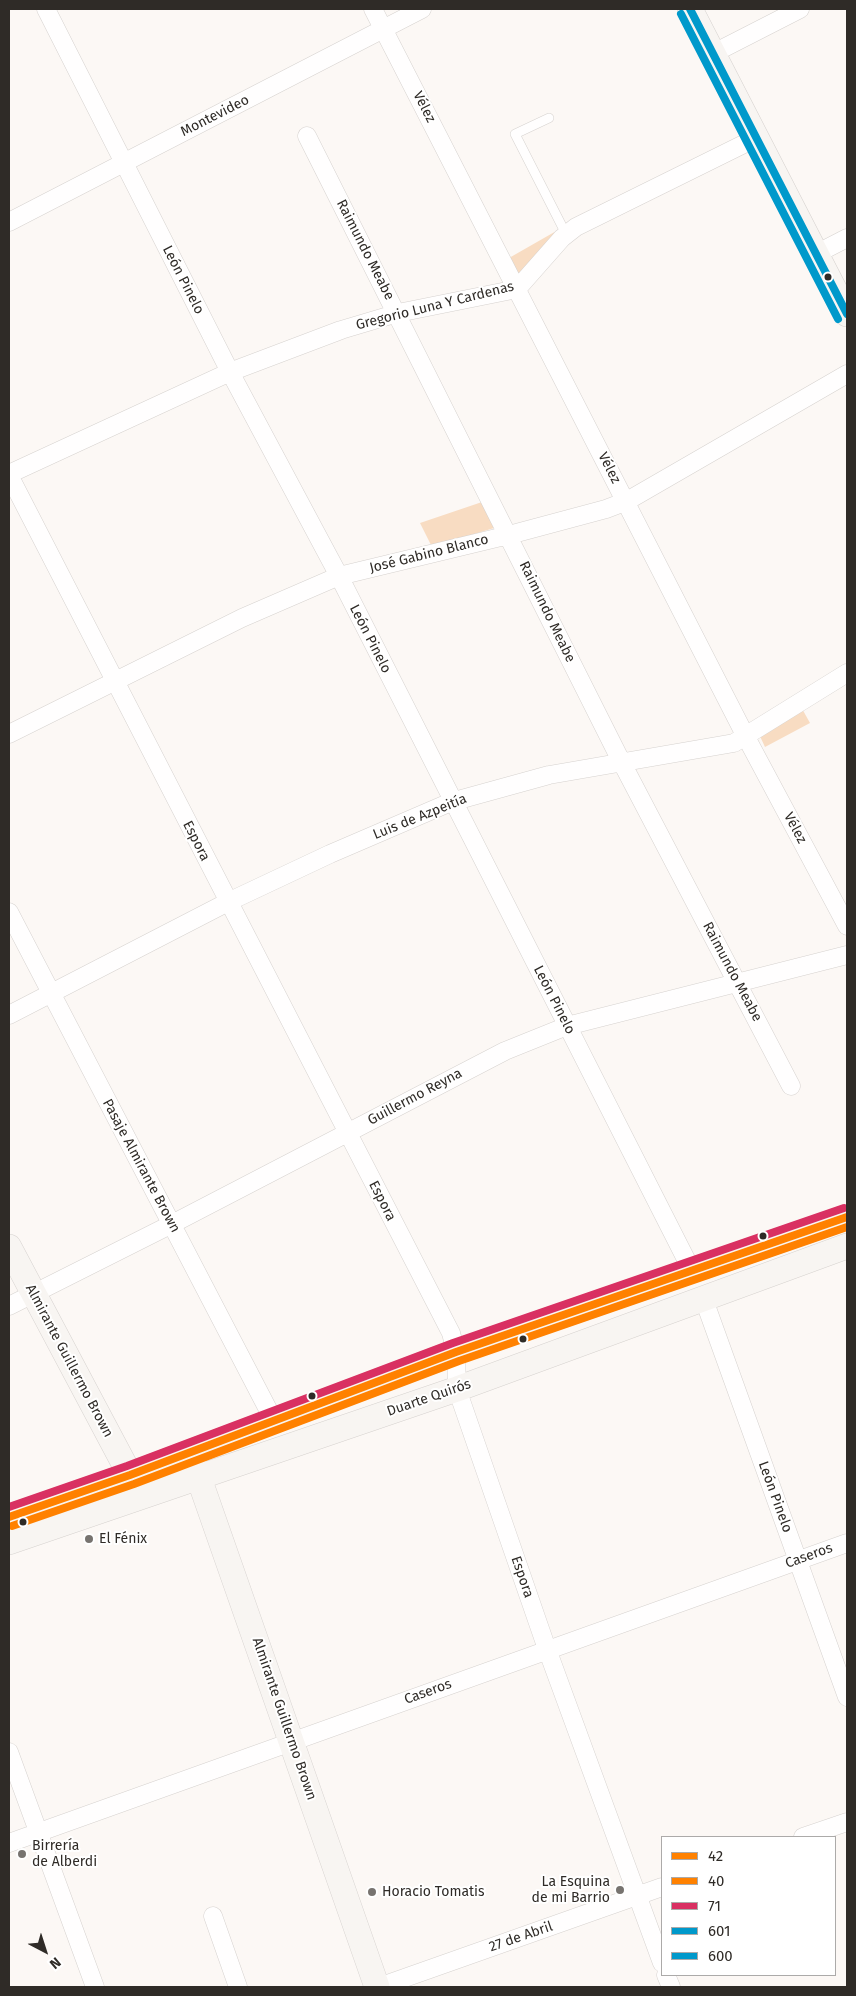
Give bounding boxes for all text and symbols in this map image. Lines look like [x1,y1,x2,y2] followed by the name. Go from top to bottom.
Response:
[409,89,439,125] street label: Vélez
[178,92,252,140] street label: Montevideo
[332,197,398,303] street label: Raimundo Meabe
[159,243,207,317] street label: León Pinelo
[823,272,833,282] unlabelled marker
[354,278,516,334] street label: Gregorio Luna Y Cardenas
[594,450,624,486] street label: Vélez
[368,531,490,577] street label: José Gabino Blanco
[515,559,579,665] street label: Raimundo Meabe
[346,602,394,676] street label: León Pinelo
[371,791,469,843] street label: Luis de Azpeitía
[780,810,810,846] street label: Vélez
[179,818,213,864] street label: Espora
[699,919,765,1025] street label: Raimundo Meabe
[530,963,578,1037] street label: León Pinelo
[365,1065,465,1129] street label: Guillermo Reyna
[99,1096,183,1236] street label: Pasaje Almirante Brown
[365,1178,399,1224] street label: Espora
[758,1231,768,1241] unlabelled marker
[21,1282,117,1440] street label: Almirante Guillermo Brown
[518,1334,528,1344] unlabelled marker
[385,1376,473,1420] street label: Duarte Quirós
[307,1391,317,1401] unlabelled marker
[754,1459,796,1535] street label: León Pinelo
[18,1517,28,1527] unlabelled marker
[99,1531,147,1547] place label: El Fénix
[83,1533,95,1545] marker: El Fénix
[783,1540,835,1572] street label: Caseros
[507,1554,537,1600] street label: Espora
[248,1635,320,1803] street label: Almirante Guillermo Brown
[402,1676,454,1708] street label: Caseros
[661,1836,836,1976] legend
[32,1838,97,1870] place label: Birrería de Alberdi
[708,1847,723,1865] text: 42
[16,1848,28,1860] marker: Birrería de Alberdi
[708,1872,724,1890] text: 40
[532,1874,610,1906] place label: La Esquina de mi Barrio
[382,1884,485,1900] place label: Horacio Tomatis
[614,1884,626,1896] marker: La Esquina de mi Barrio
[366,1886,378,1898] marker: Horacio Tomatis
[708,1897,721,1915] text: 71
[487,1918,555,1956] street label: 27 de Abril
[708,1922,731,1940] text: 601
[20,1926,70,1976] north arrow
[708,1947,733,1965] text: 600
[46,1953,64,1972] text: N

